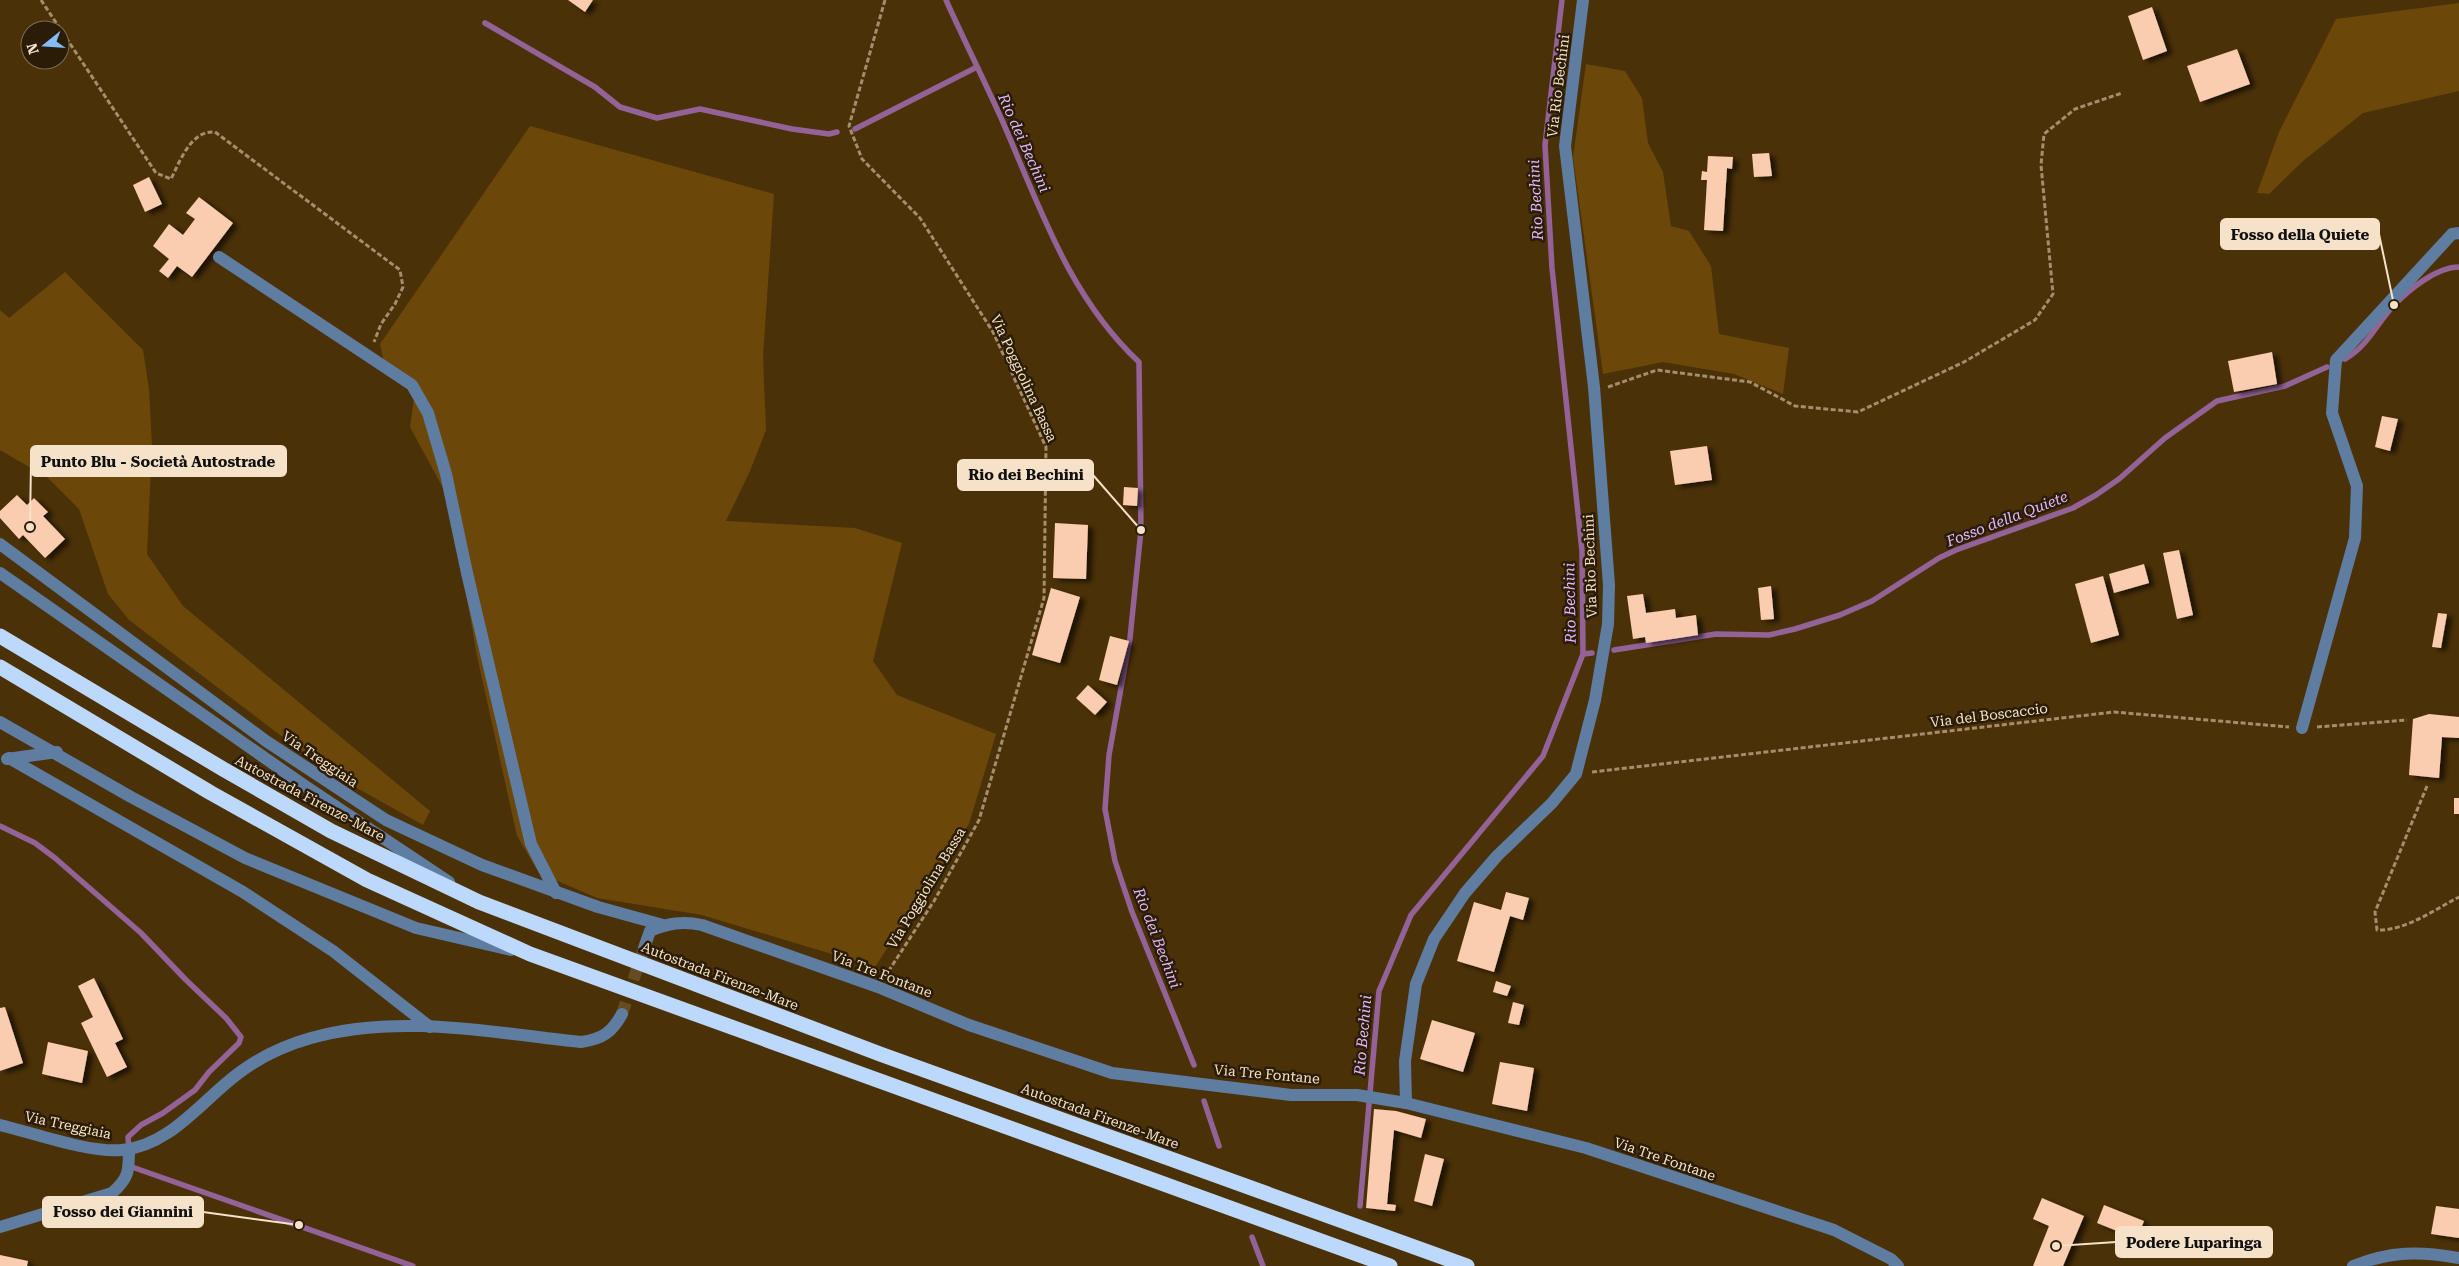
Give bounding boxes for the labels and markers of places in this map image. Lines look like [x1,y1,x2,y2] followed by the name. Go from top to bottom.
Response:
[2221,219,2379,249] callout: Fosso della Quiete
[31,446,286,476] callout: Punto Blu - Società Autostrade
[958,460,1093,490] callout: Rio dei Bechini
[43,1197,203,1227] callout: Fosso dei Giannini
[2116,1227,2272,1257] callout: Podere Luparinga

